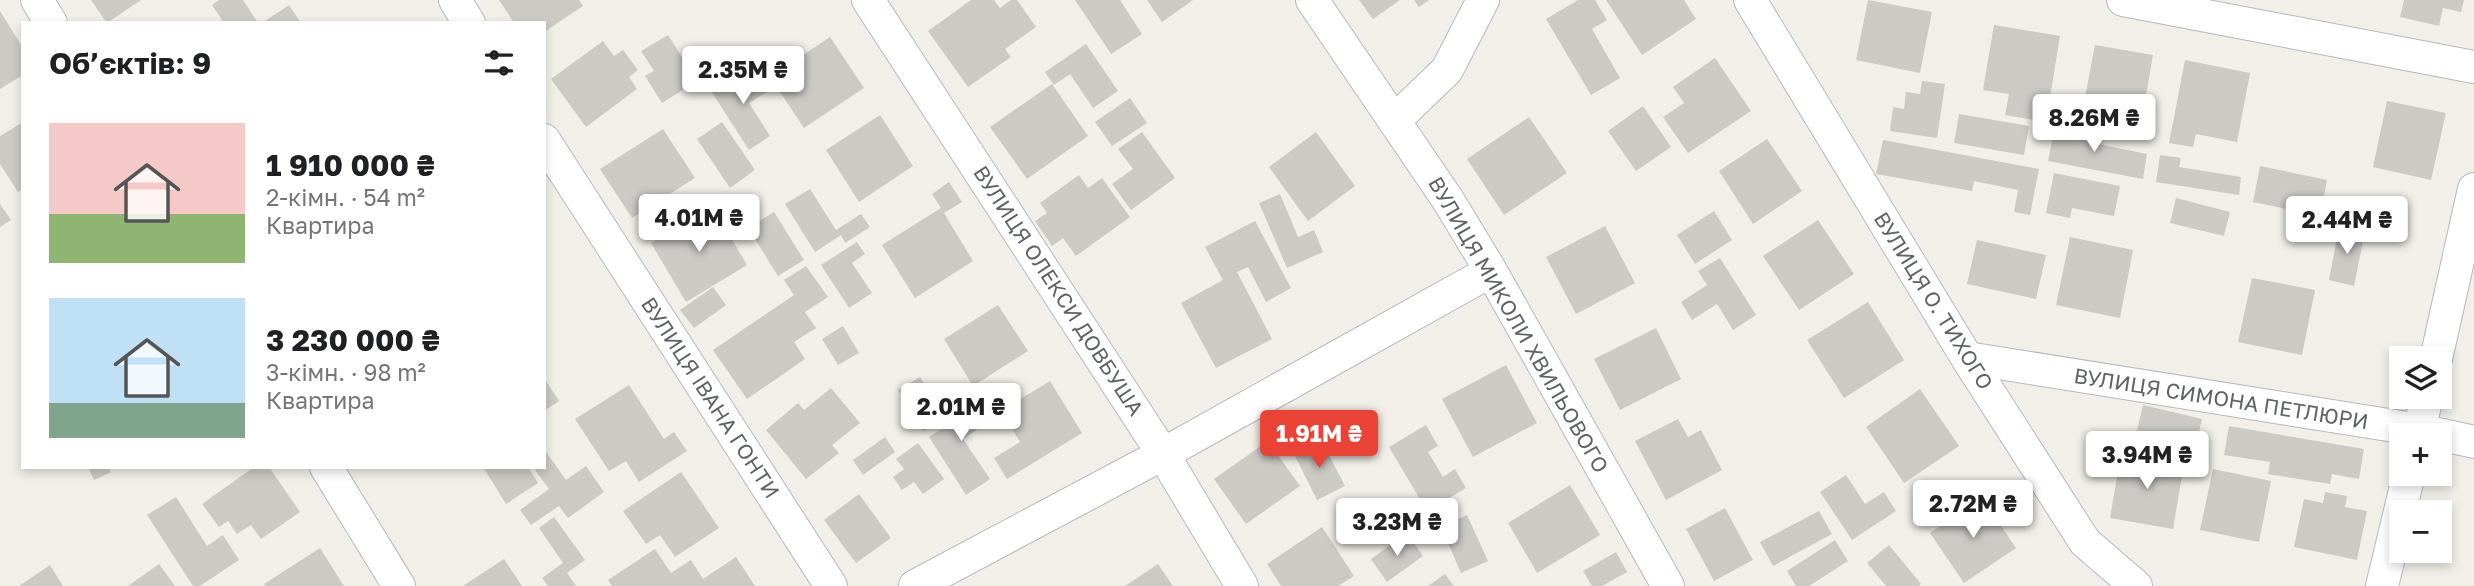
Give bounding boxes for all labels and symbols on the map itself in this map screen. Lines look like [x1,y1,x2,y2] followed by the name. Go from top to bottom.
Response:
[678,46,808,106] pin: 2.35M ₴
[2029,94,2159,154] pin: 8.26M ₴
[968,161,1149,420] street label: ВУЛИЦЯ ОЛЕКСИ ДОВБУША
[1423,172,1614,477] street label: ВУЛИЦЯ МИКОЛИ ХВИЛЬОВОГО
[634,194,764,254] pin: 4.01M ₴
[2282,196,2412,256] pin: 2.44M ₴
[1869,207,1999,394] street label: ВУЛИЦЯ О. ТИХОГО
[636,292,786,503] street label: ВУЛИЦЯ ІВАНА ГОНТИ
[2072,362,2370,434] street label: ВУЛИЦЯ СИМОНА ПЕТЛЮРИ
[896,384,1026,443] pin: 2.01M ₴
[1254,410,1384,470] pin: 1.91M ₴
[2082,432,2212,491] pin: 3.94M ₴
[1908,480,2038,540] pin: 2.72M ₴
[1332,498,1462,558] pin: 3.23M ₴

